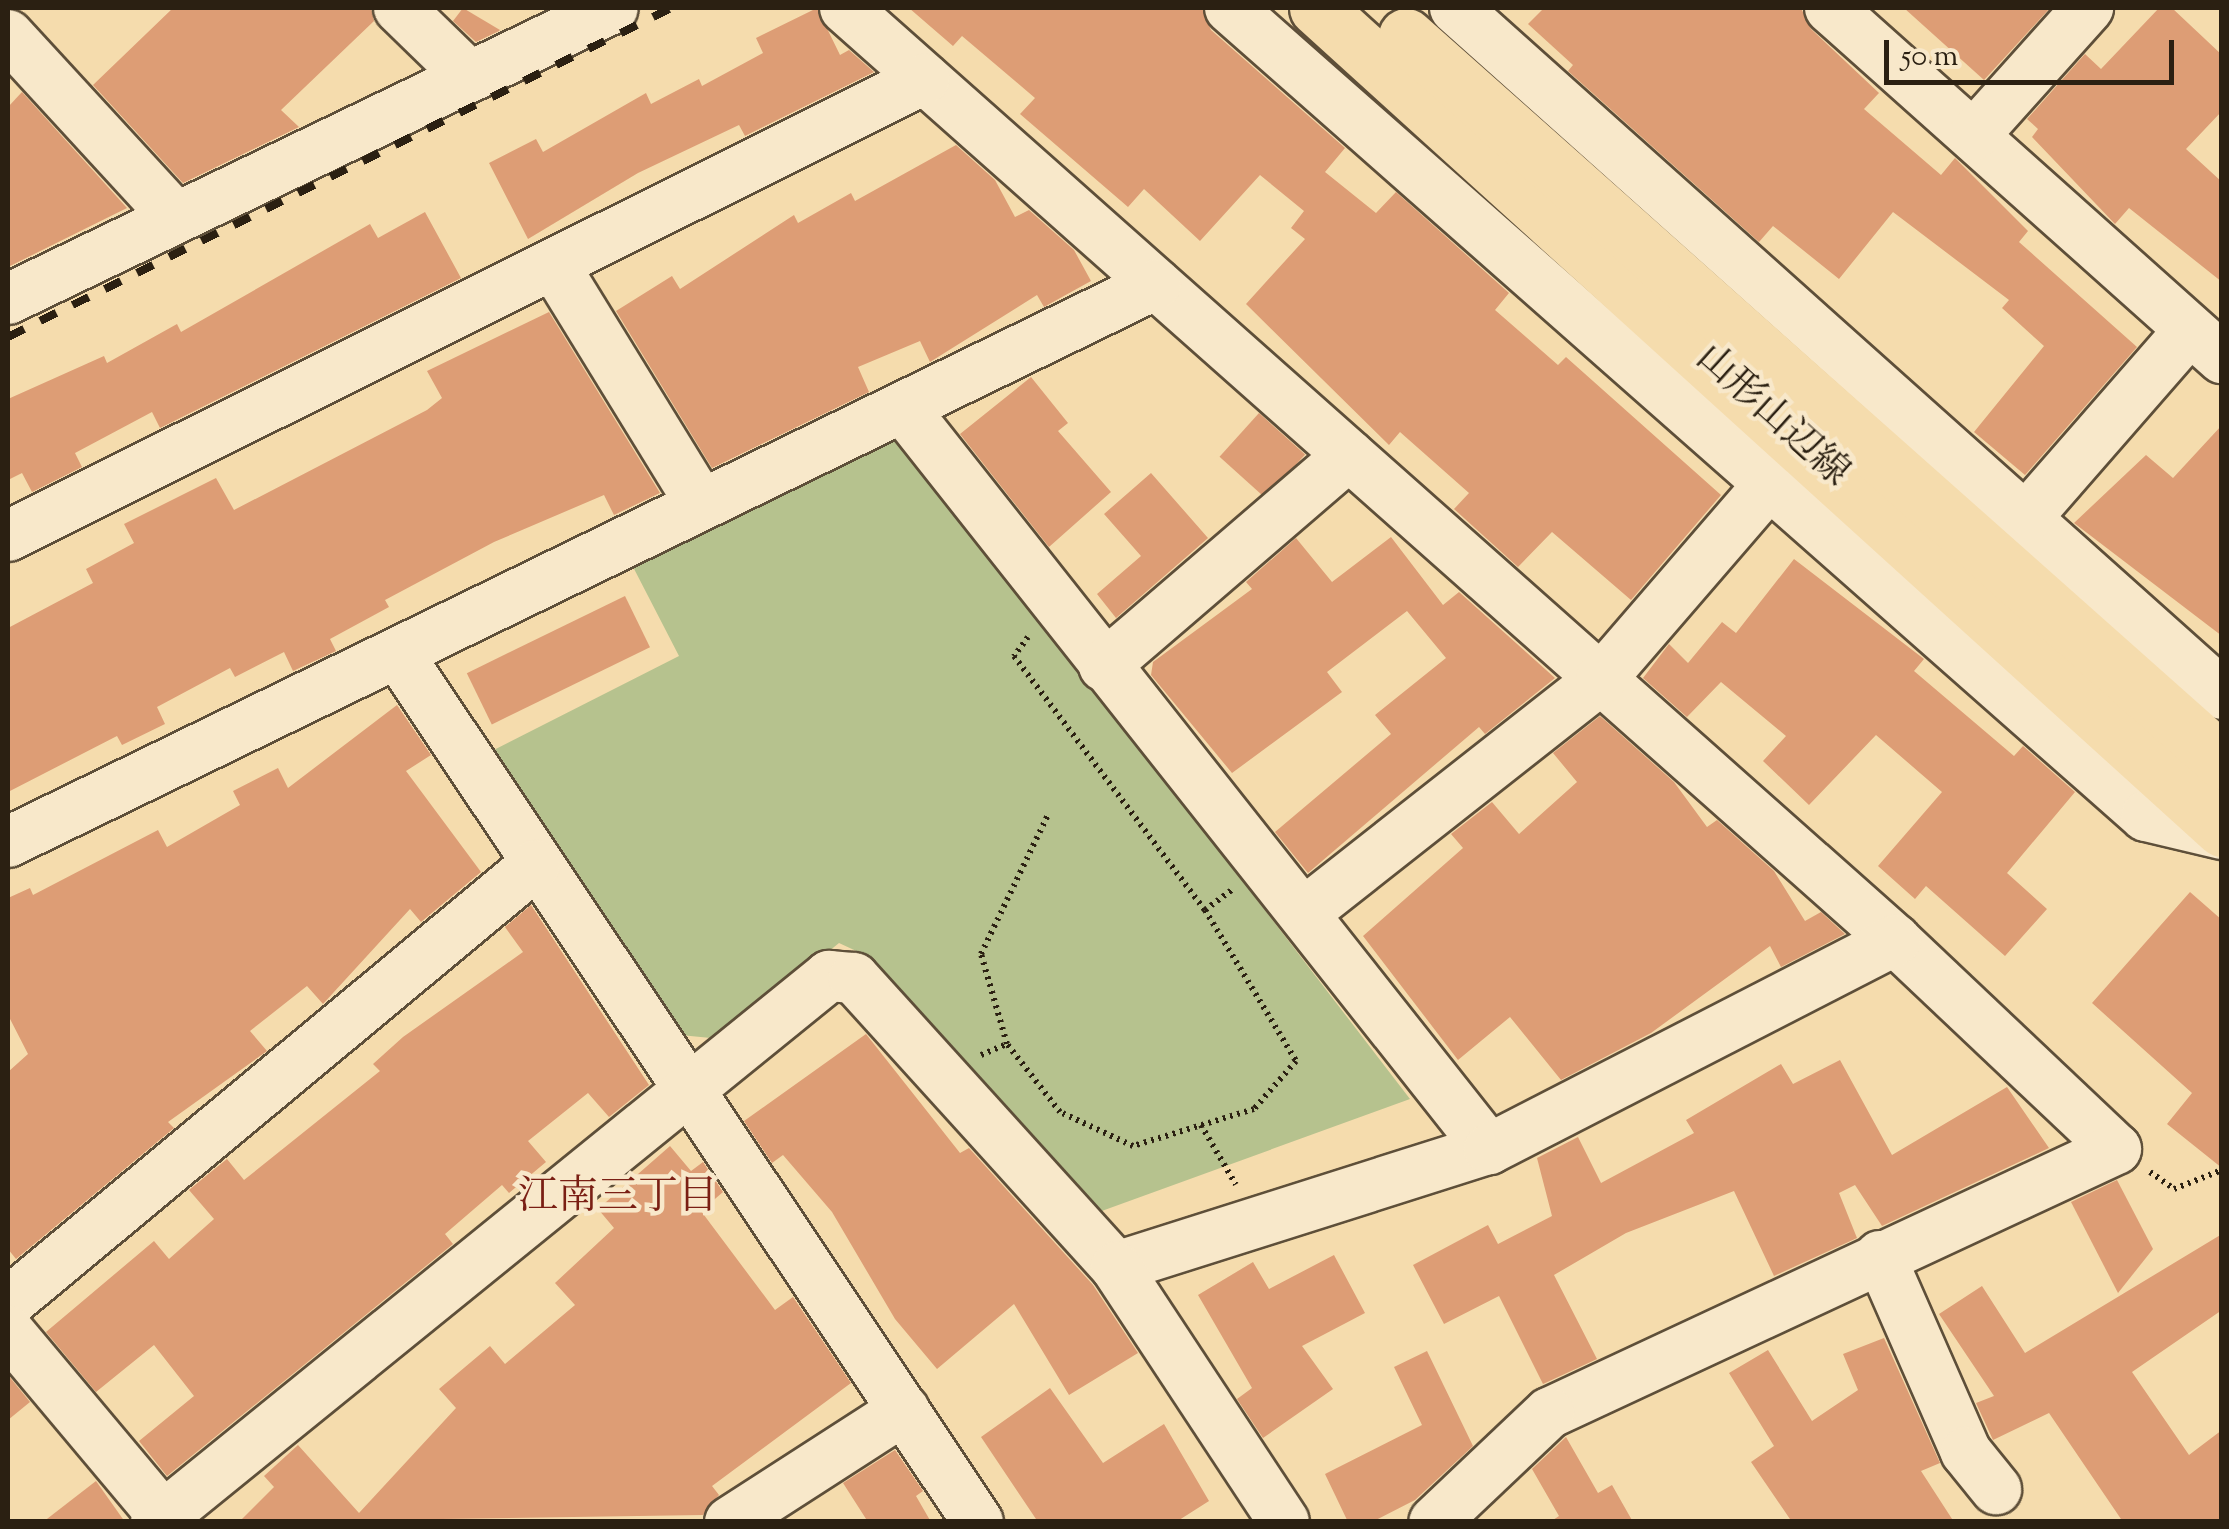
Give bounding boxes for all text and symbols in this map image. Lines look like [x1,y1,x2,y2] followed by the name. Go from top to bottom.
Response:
[1889,20,2179,82] scale bar
[1901,36,1958,79] text: 50 m
[1685,336,1857,498] street label: 山形山辺線
[518,1175,718,1223] district label: 江南三丁目

